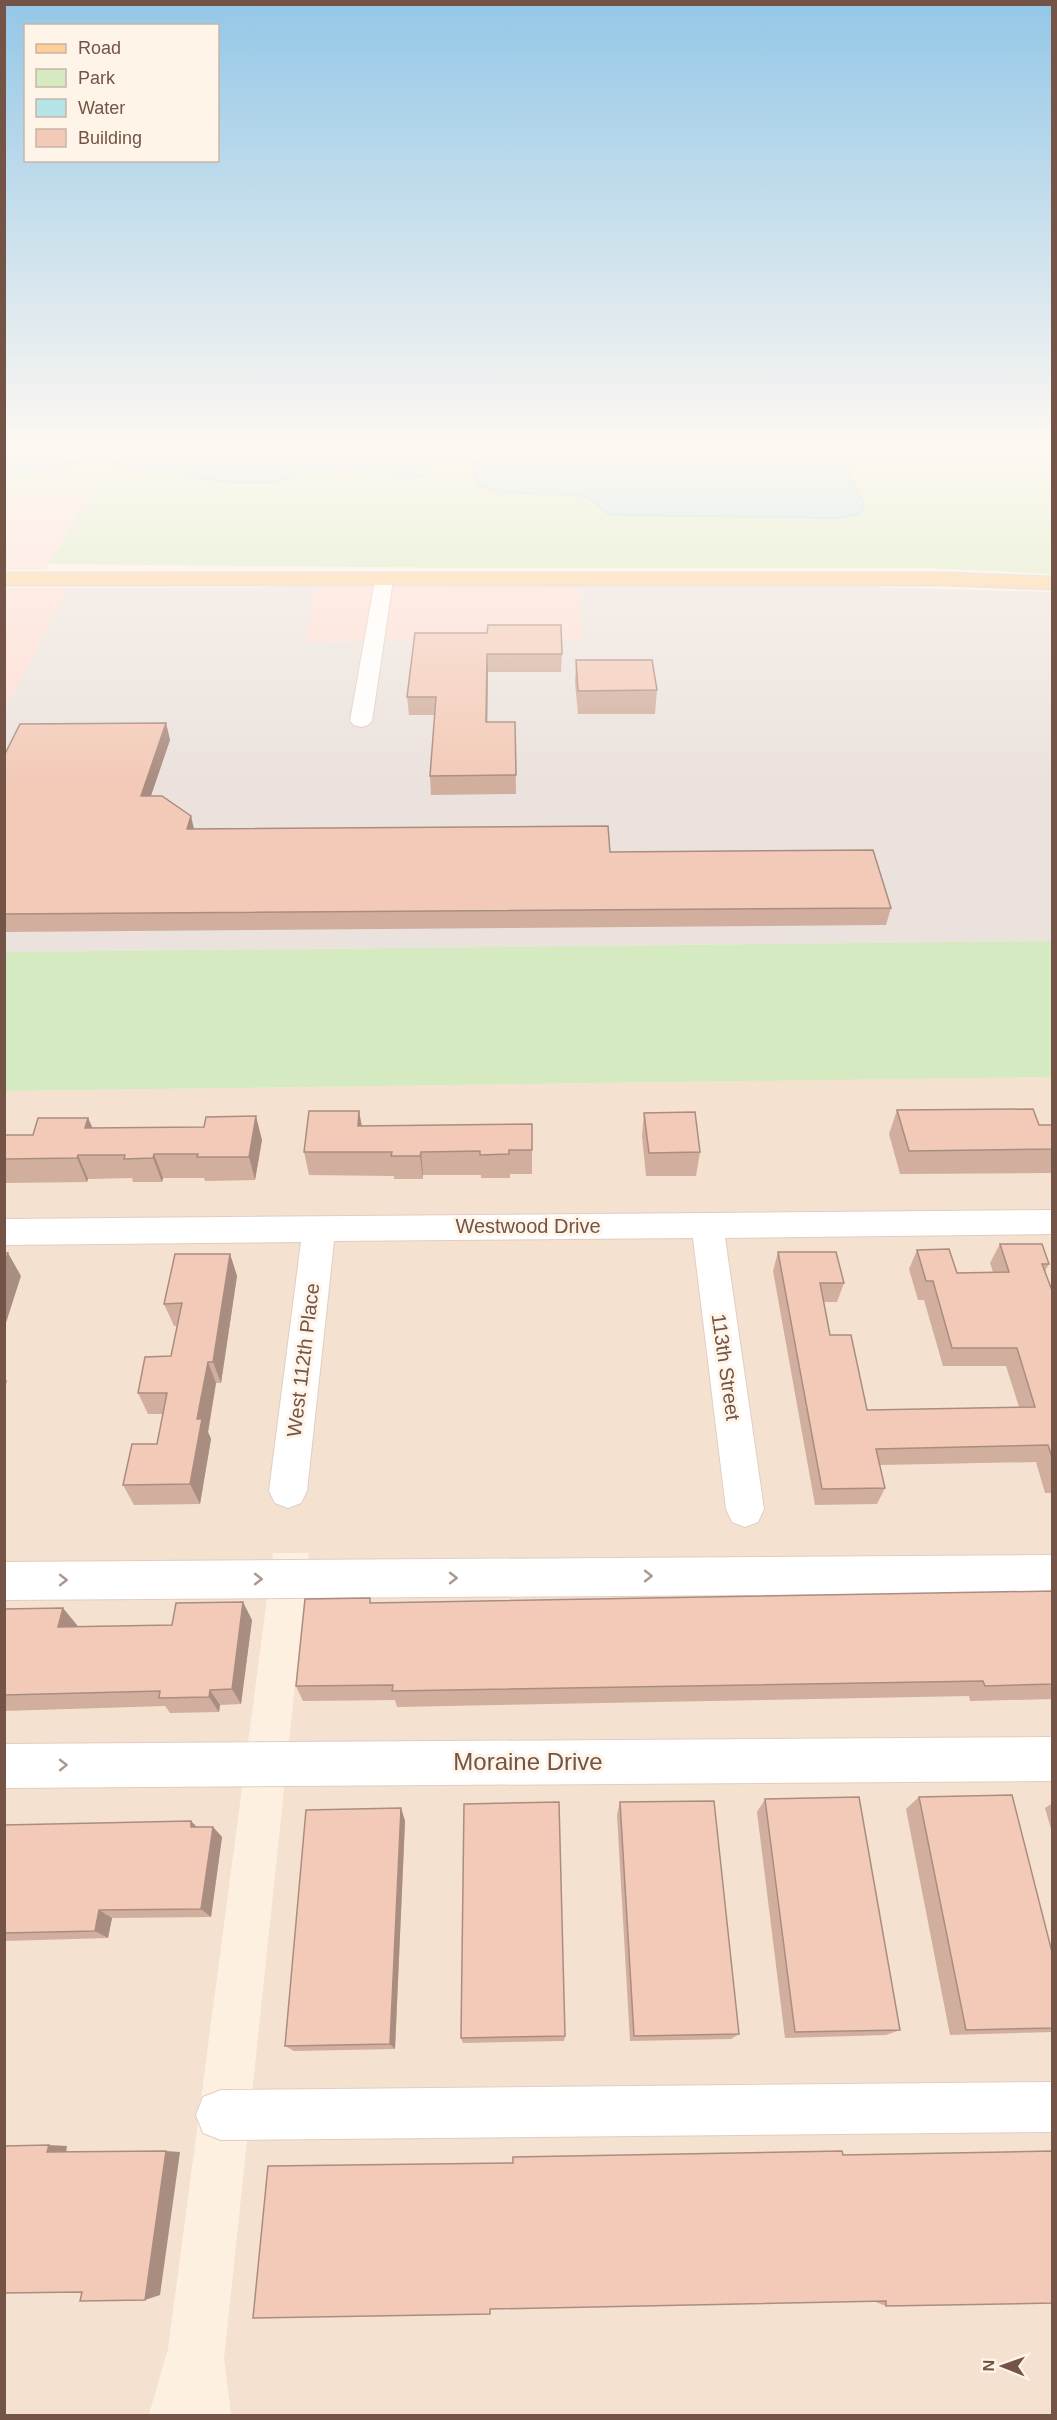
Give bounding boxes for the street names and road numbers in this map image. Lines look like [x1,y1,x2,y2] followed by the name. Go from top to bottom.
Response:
[455,1215,601,1237] street label: Westwood Drive
[283,1282,323,1438] street label: West 112th Place
[708,1312,744,1422] street label: 113th Street
[453,1748,603,1775] street label: Moraine Drive

